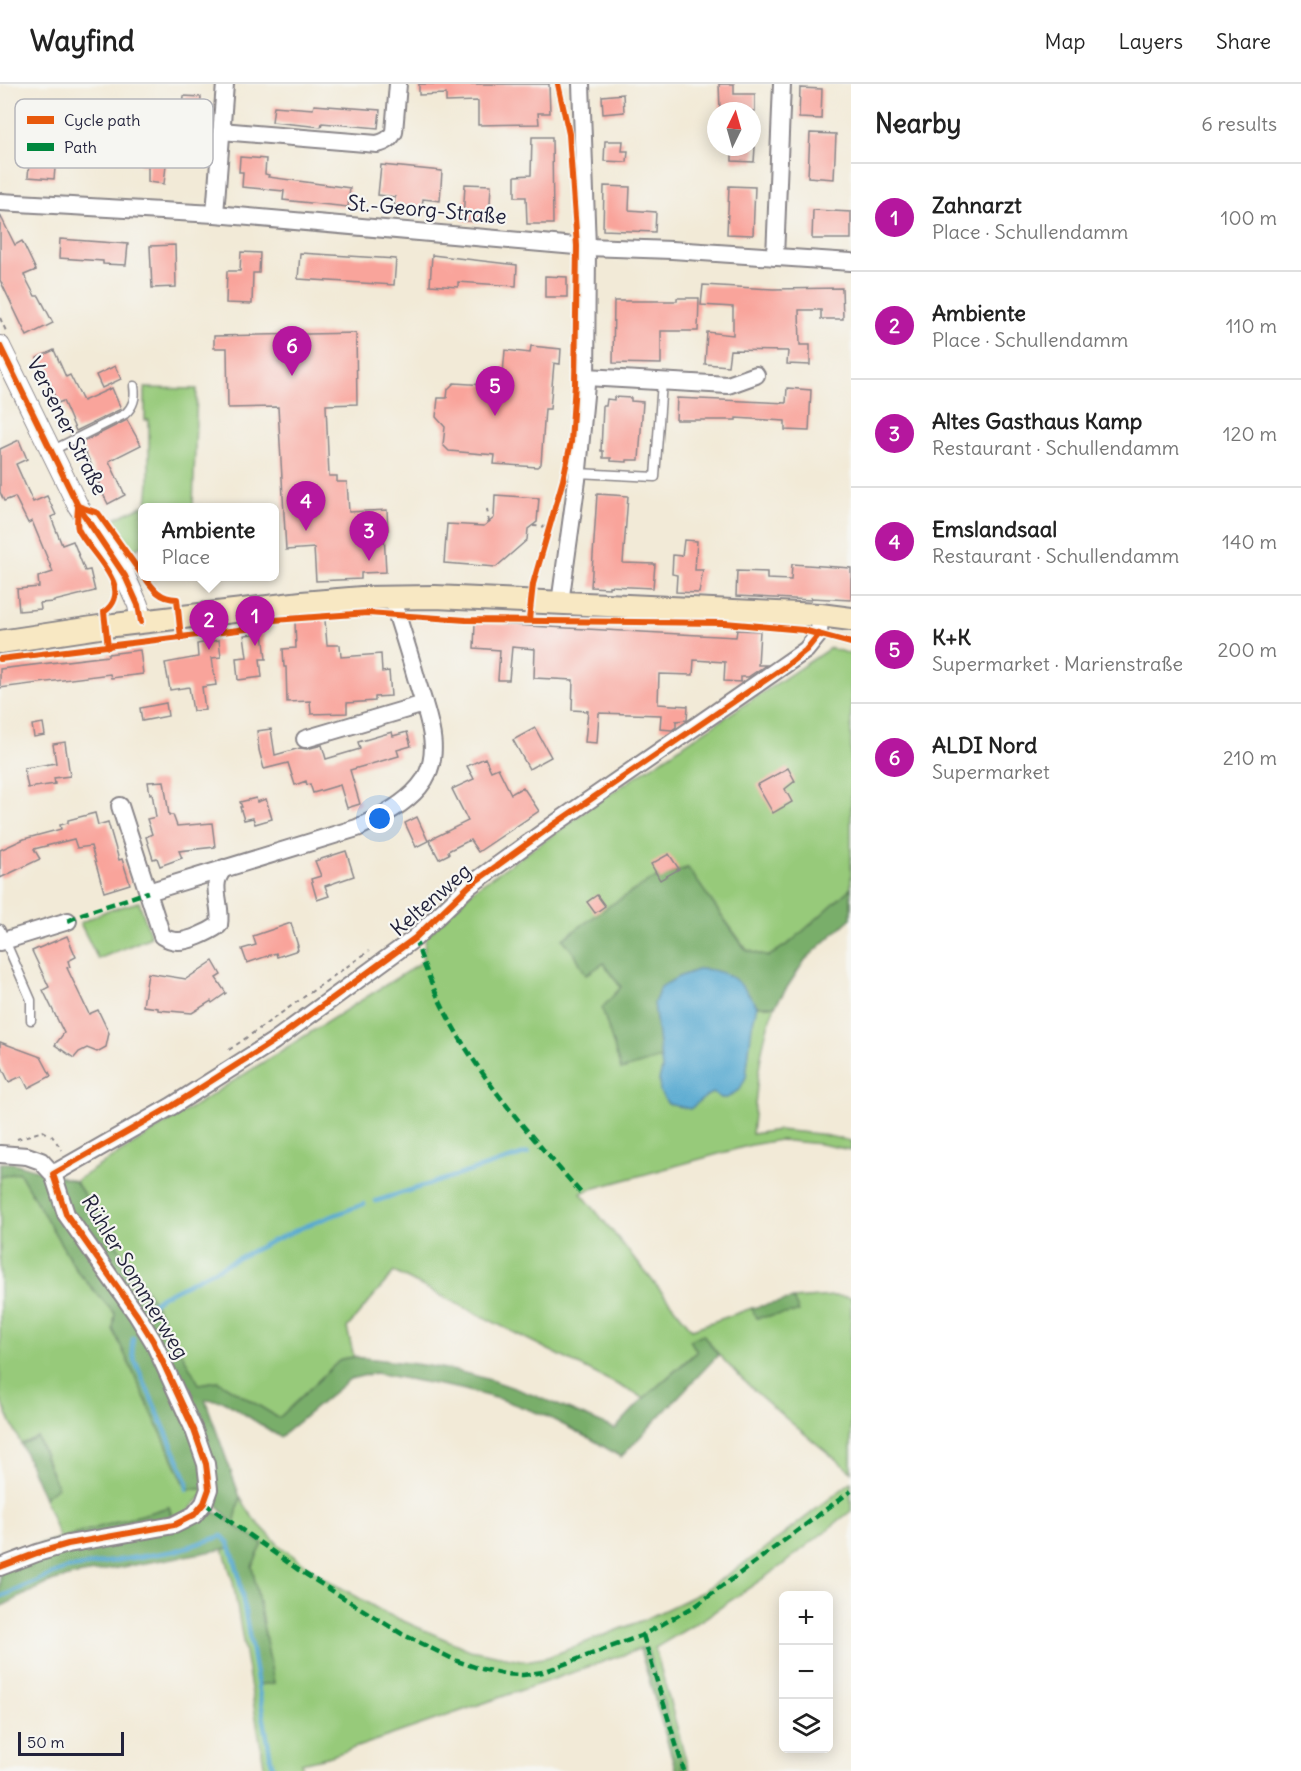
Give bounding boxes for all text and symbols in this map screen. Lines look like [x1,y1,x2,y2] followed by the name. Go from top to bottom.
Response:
[30,23,134,59] text: Wayfind
[1045,28,1085,55] text: Map
[1118,28,1183,55] text: Layers
[1216,28,1271,55] text: Share
[15,99,213,168] legend
[707,102,761,156] north arrow
[875,107,961,140] text: Nearby
[64,110,140,130] text: Cycle path
[1201,111,1277,136] text: 6 results
[64,137,97,157] text: Path
[346,189,508,230] street label: St.-Georg-Straße
[932,191,1022,219] text: Zahnarzt
[891,205,898,230] text: 1
[1220,205,1277,230] text: 100 m
[932,219,1128,244] text: Place · Schullendamm
[932,299,1026,327] text: Ambiente
[889,313,900,338] text: 2
[1226,313,1277,338] text: 110 m
[272,326,312,376] pin: 6
[932,327,1128,352] text: Place · Schullendamm
[21,352,114,499] street label: Versener Straße
[476,366,514,416] pin: 5
[932,407,1142,435] text: Altes Gasthaus Kamp
[889,421,900,446] text: 3
[1223,421,1277,446] text: 120 m
[932,435,1179,460] text: Restaurant · Schullendamm
[286,482,326,531] pin: 4
[138,503,279,581] popup
[350,512,388,561] pin: 3
[932,515,1057,543] text: Emslandsaal
[162,516,255,544] text: Ambiente
[889,529,900,554] text: 4
[1222,529,1277,554] text: 140 m
[932,543,1179,568] text: Restaurant · Schullendamm
[162,544,210,569] text: Place
[236,596,274,646] pin: 1
[190,600,228,650] pin: 2
[932,623,971,651] text: K+K
[889,637,900,662] text: 5
[1217,637,1277,662] text: 200 m
[932,651,1183,676] text: Supermarket · Marienstraße
[932,731,1037,759] text: ALDI Nord
[889,745,900,770] text: 6
[1223,745,1277,770] text: 210 m
[932,759,1050,784] text: Supermarket
[365,804,394,833] your location
[385,857,477,942] street label: Keltenweg
[76,1190,195,1364] street label: Rühler Sommerweg
[779,1591,833,1753] map controls
[779,1591,833,1645] button: +
[779,1645,833,1699] button: −
[779,1699,833,1753] button: layers
[18,1729,124,1756] scale bar
[27,1732,65,1752] text: 50 m

